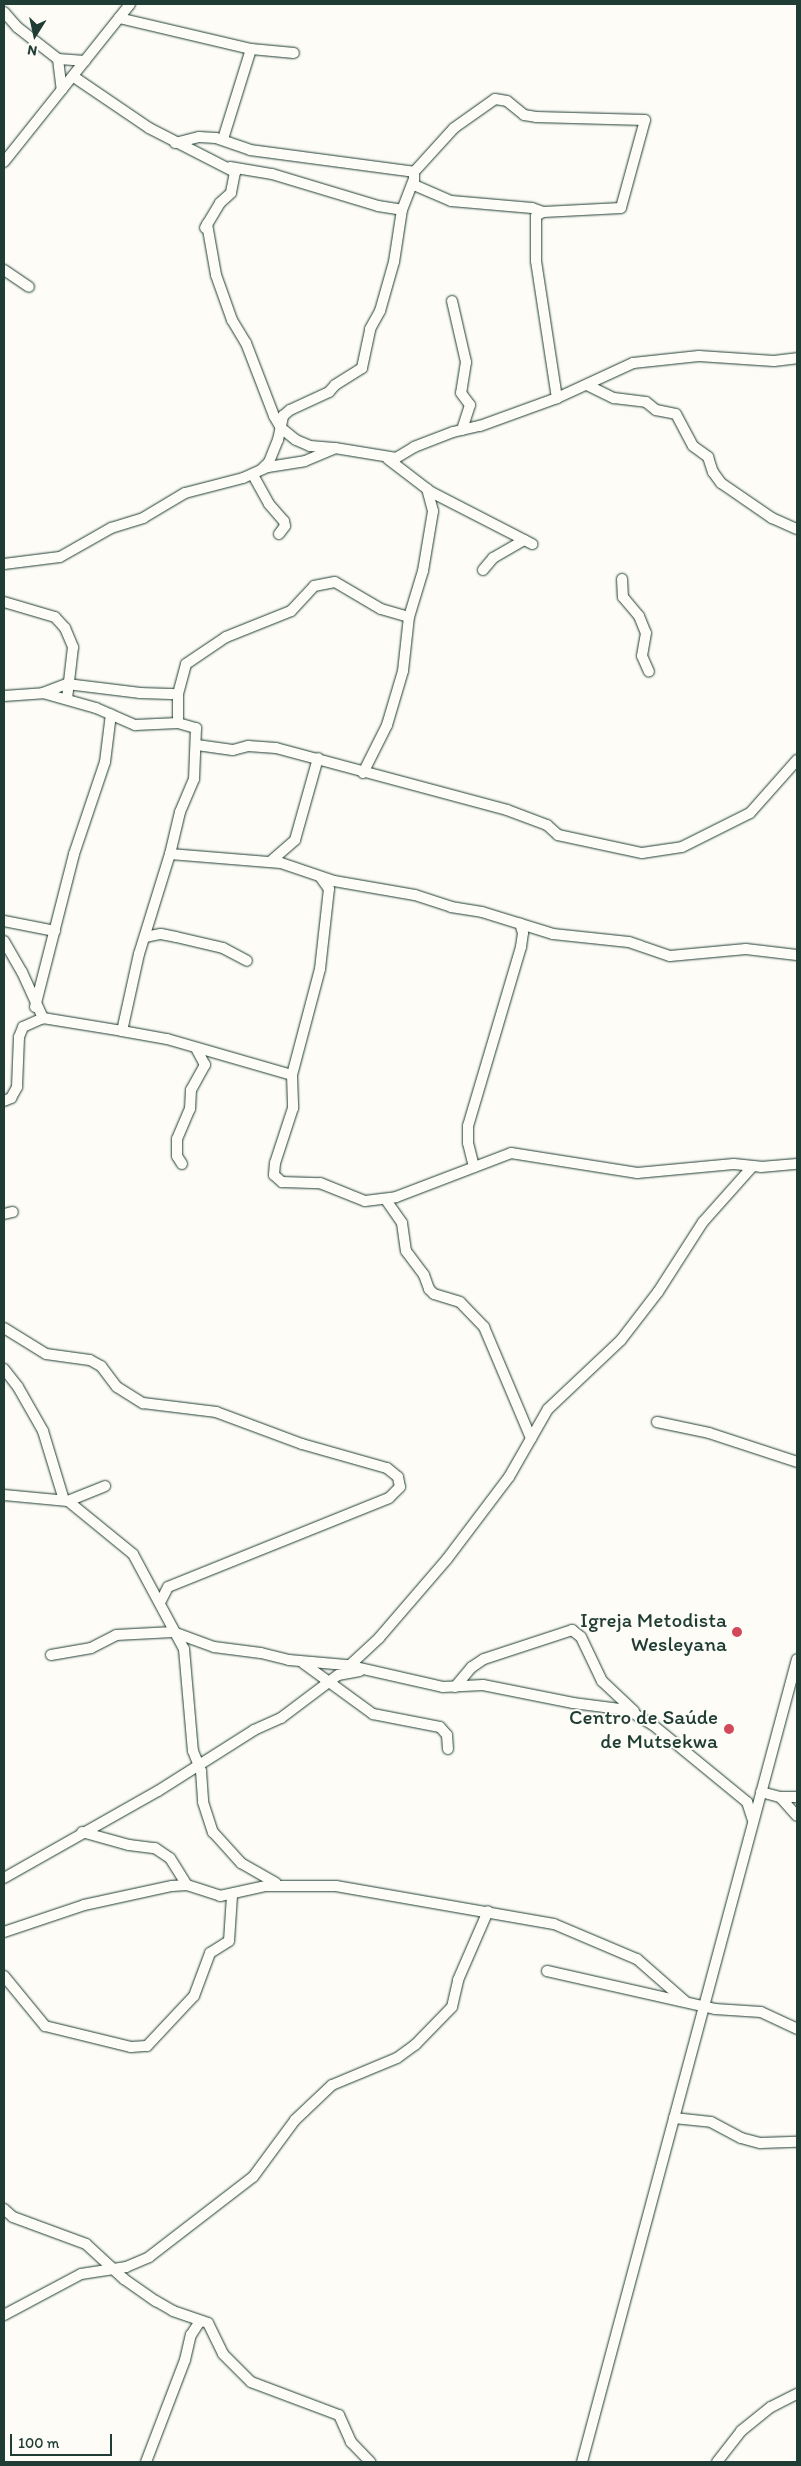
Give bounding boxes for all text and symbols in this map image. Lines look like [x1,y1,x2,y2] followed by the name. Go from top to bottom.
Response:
[10,10,60,60] north arrow
[26,41,38,59] text: N
[580,1607,727,1657] place label: Igreja Metodista Wesleyana
[731,1626,743,1638] marker: Igreja Metodista Wesleyana
[569,1704,718,1754] place label: Centro de Saúde de Mutsekwa
[722,1722,736,1736] marker: Centro de Saúde de Mutsekwa
[12,2424,115,2456] scale bar
[18,2434,59,2452] text: 100 m

